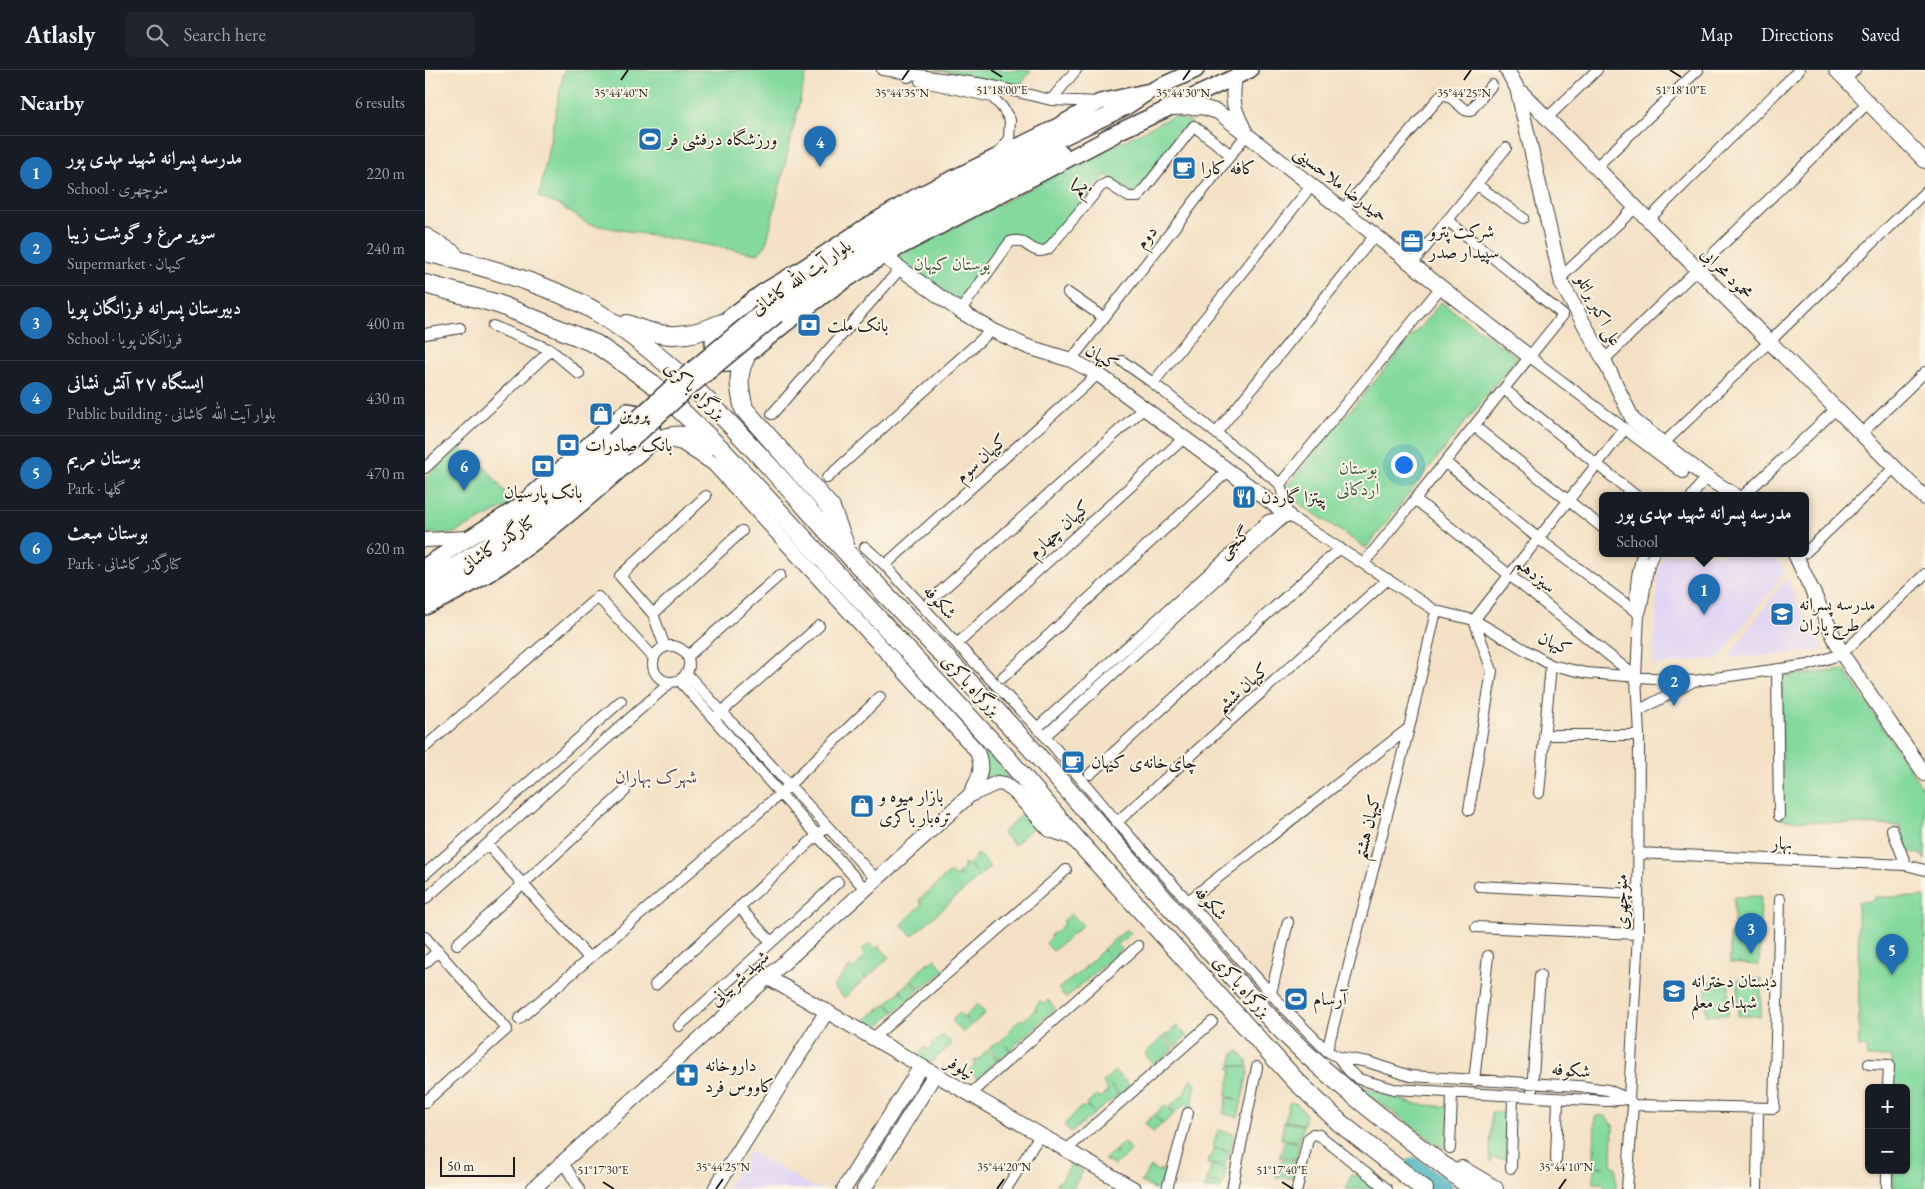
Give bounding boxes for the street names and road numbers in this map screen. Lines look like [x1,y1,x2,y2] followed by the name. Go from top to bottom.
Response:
[1289,140,1393,229] street label: حمیدرضا ملاحسینی
[1065,173,1098,205] street label: یکم
[1129,220,1166,256] street label: دوم
[745,232,856,321] street label: بلوار آیت الله کاشانی
[1695,241,1759,305] street label: محمود محرابی
[1568,268,1628,351] street label: علی اکبر براتلو
[1081,338,1123,376] street label: کیهان
[660,355,731,424] street label: بزرگراه باکری
[950,428,1015,491] street label: کیهان سوم
[1023,495,1098,566] street label: کیهان چهارم
[453,509,540,578] street label: کنارگذر کاشانی
[1212,520,1256,564] street label: گنجی
[1508,551,1561,603] street label: سیزدهم
[919,579,962,624] street label: شکوفه
[1534,625,1576,661] street label: کیهان
[937,649,1006,720] street label: بزرگراه باکری
[1210,657,1278,723] street label: کیهان ششم
[1347,792,1393,864] street label: کیهان هشتم
[1769,830,1793,856] street label: بهار
[1609,874,1633,930] street label: منوچهری
[1190,880,1233,925] street label: شکوفه
[704,945,774,1011] street label: شهید شربیانی
[1208,950,1276,1022] street label: بزرگراه باکری
[939,1048,979,1085] street label: نیلوفر
[1551,1057,1591,1082] street label: شکوفه

